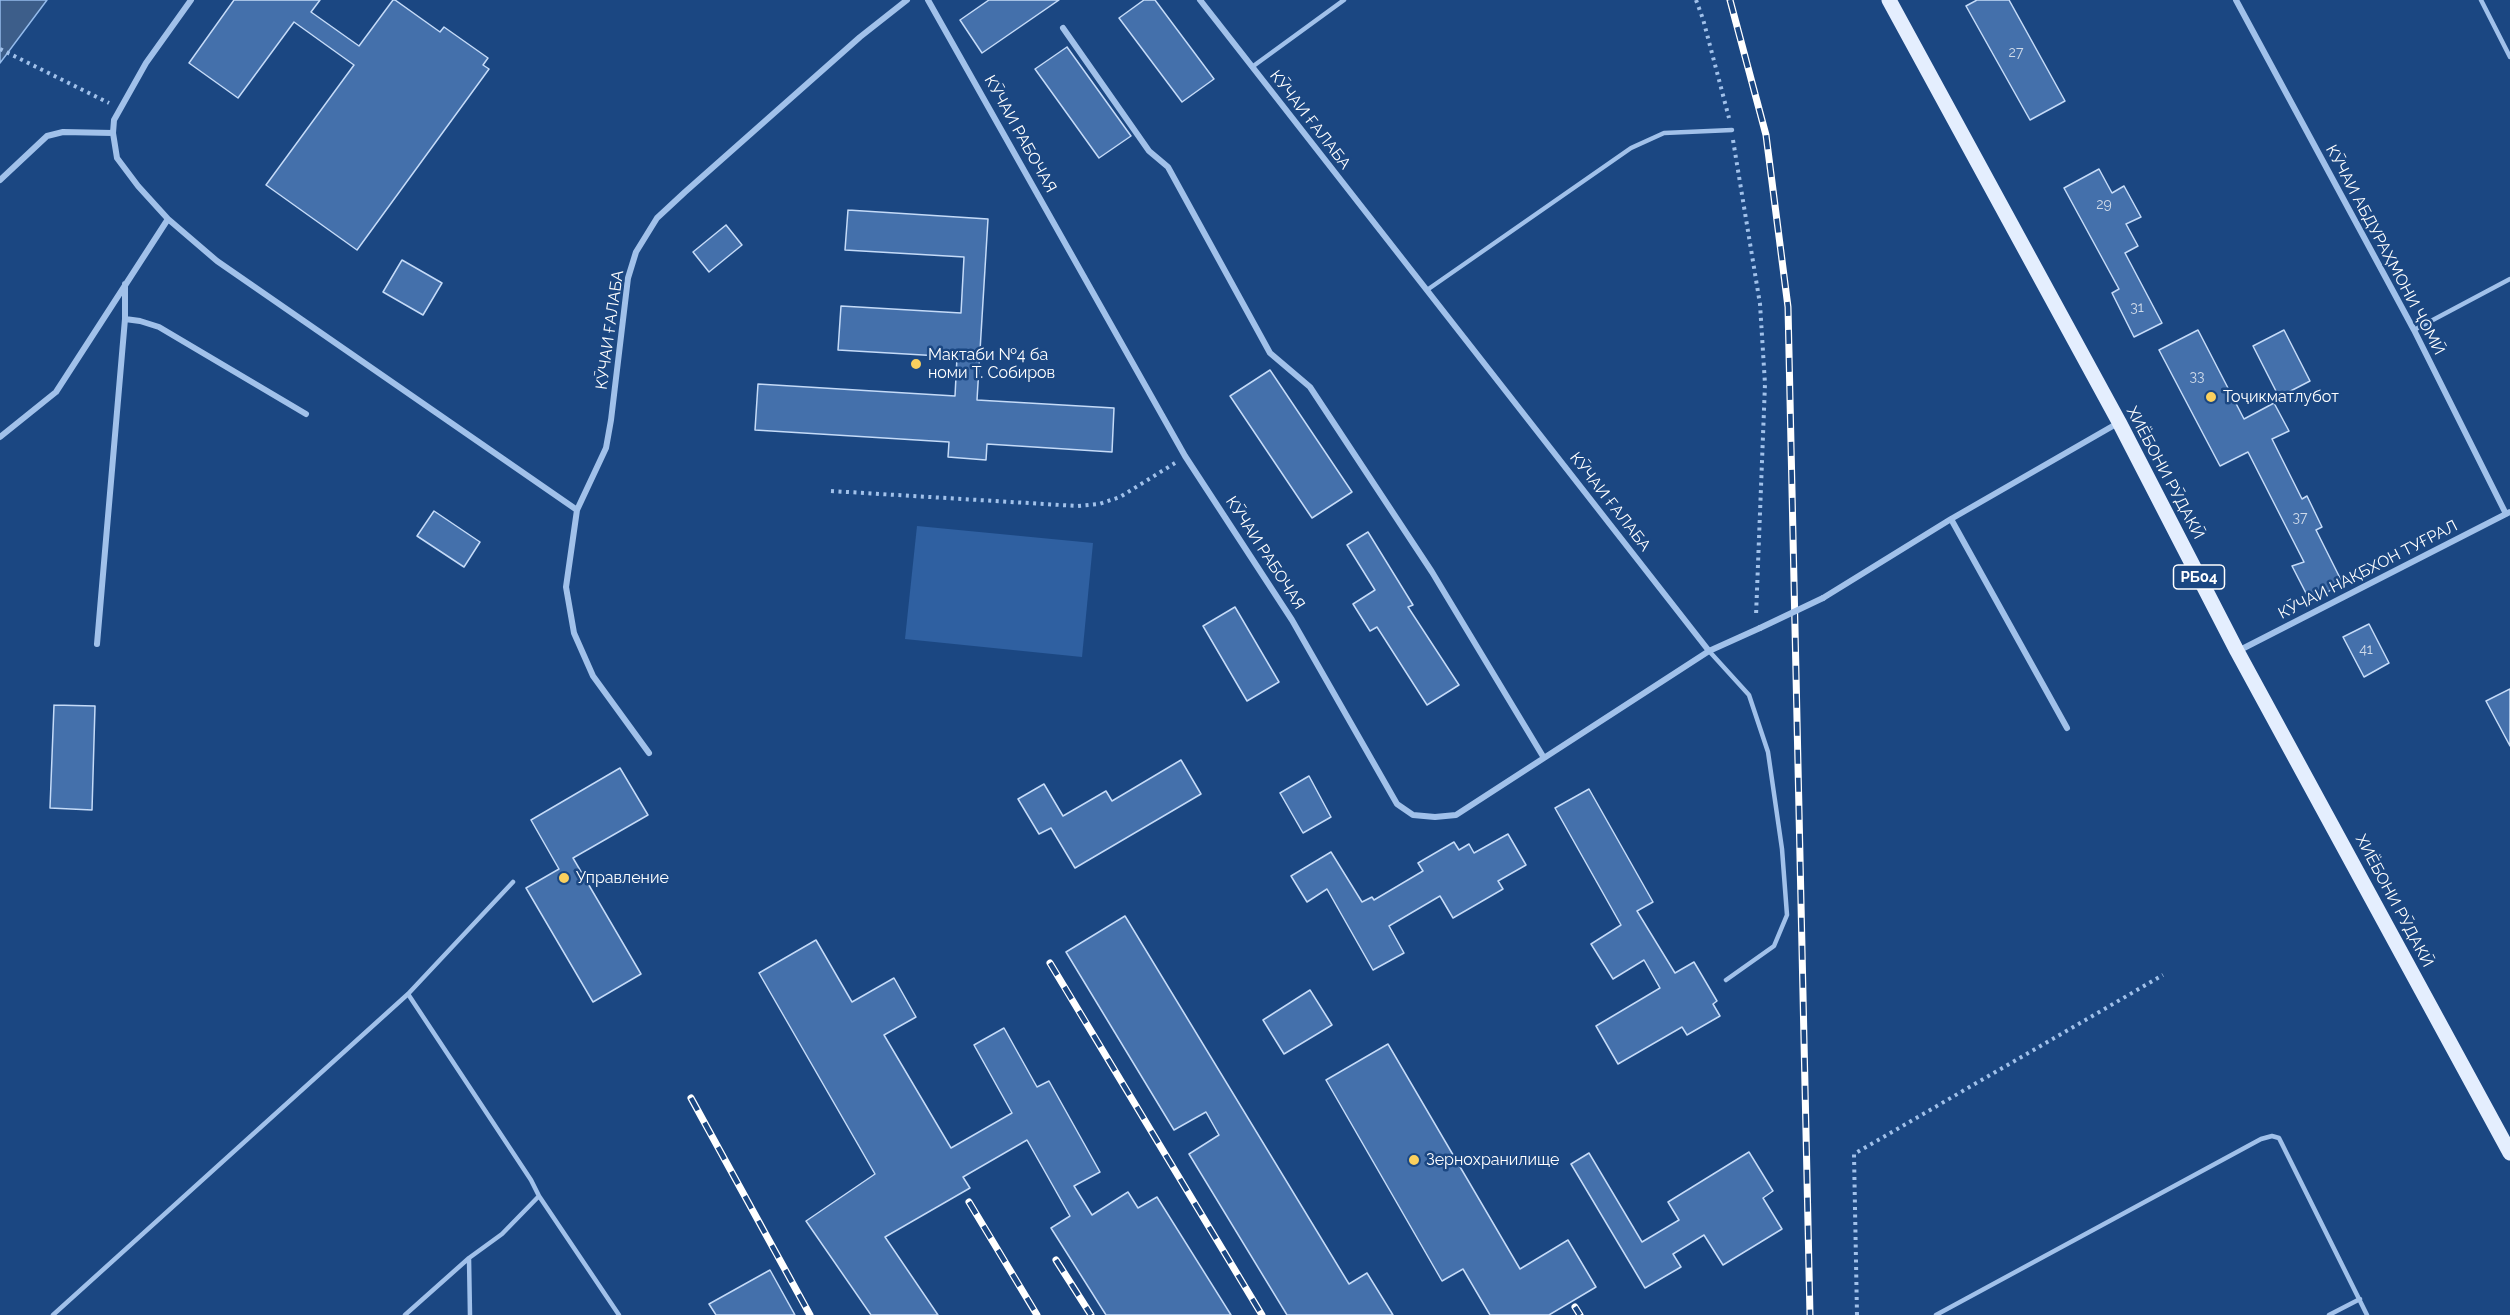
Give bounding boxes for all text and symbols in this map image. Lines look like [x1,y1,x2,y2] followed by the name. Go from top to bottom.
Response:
[2009,45,2023,61] house number: 27
[1265,67,1355,173] street label: КӮЧАИ ҒАЛАБА
[980,72,1060,196] street label: КӮЧАИ РАБОЧАЯ
[2321,142,2449,358] street label: КӮЧАИ АБДУРАҲМОНИ ҶОМӢ
[2096,197,2112,213] house number: 29
[592,269,628,391] street label: КӮЧАИ ҒАЛАБА
[2130,300,2144,316] house number: 31
[928,345,1055,383] place label: Мактаби №4 ба номи Т. Собиров
[909,357,923,371] marker: Мактаби №4 ба номи Т. Собиров
[2190,369,2204,385] house number: 33
[2223,387,2339,407] place label: Тоҷикматлубот
[2204,390,2218,404] marker: Тоҷикматлубот
[2122,403,2208,543] street label: ХИЁБОНИ РӮДАКӢ
[1565,449,1655,555] street label: КӮЧАИ ҒАЛАБА
[1221,493,1309,613] street label: КӮЧАИ РАБОЧАЯ
[2293,510,2307,526] house number: 37
[2275,516,2461,624] street label: КӮЧАИ НАҚБХОН ТУҒРАЛ
[2174,565,2224,589] road number: РБ04
[2359,642,2373,658] house number: 41
[2351,831,2437,971] street label: ХИЁБОНИ РӮДАКӢ
[576,868,669,888] place label: Управление
[557,871,571,885] marker: Управление
[1426,1150,1559,1170] place label: Зернохранилище
[1407,1153,1421,1167] marker: Зернохранилище

